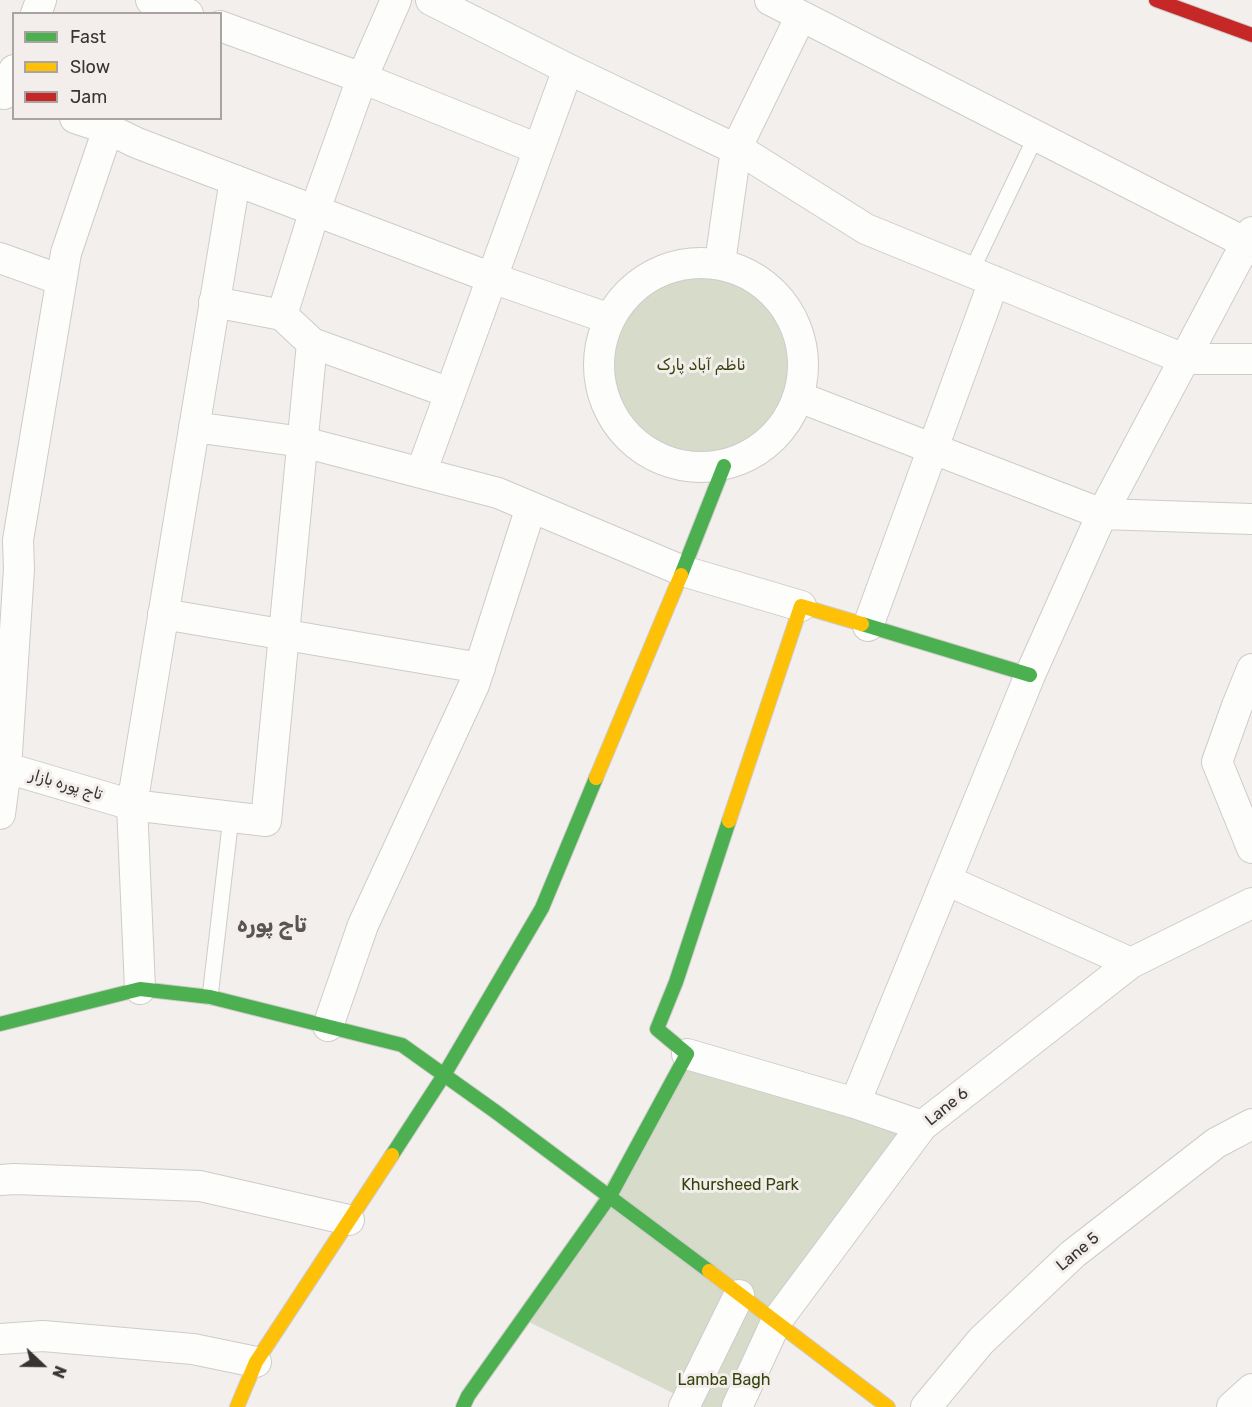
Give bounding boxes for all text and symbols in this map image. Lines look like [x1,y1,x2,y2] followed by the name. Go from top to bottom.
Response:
[12,12,222,120] legend
[70,26,106,48] text: Fast
[70,56,110,78] text: Slow
[70,86,107,108] text: Jam
[656,355,746,375] park label: ناظم آباد پارک
[27,765,105,805] street label: تاج پورہ بازار
[237,913,307,939] district label: تاج پورہ
[922,1084,972,1130] street label: Lane 6
[681,1175,799,1195] park label: Khursheed Park
[1053,1229,1103,1275] street label: Lane 5
[12,1335,72,1395] north arrow
[48,1363,70,1381] text: N
[677,1370,771,1390] park label: Lamba Bagh

